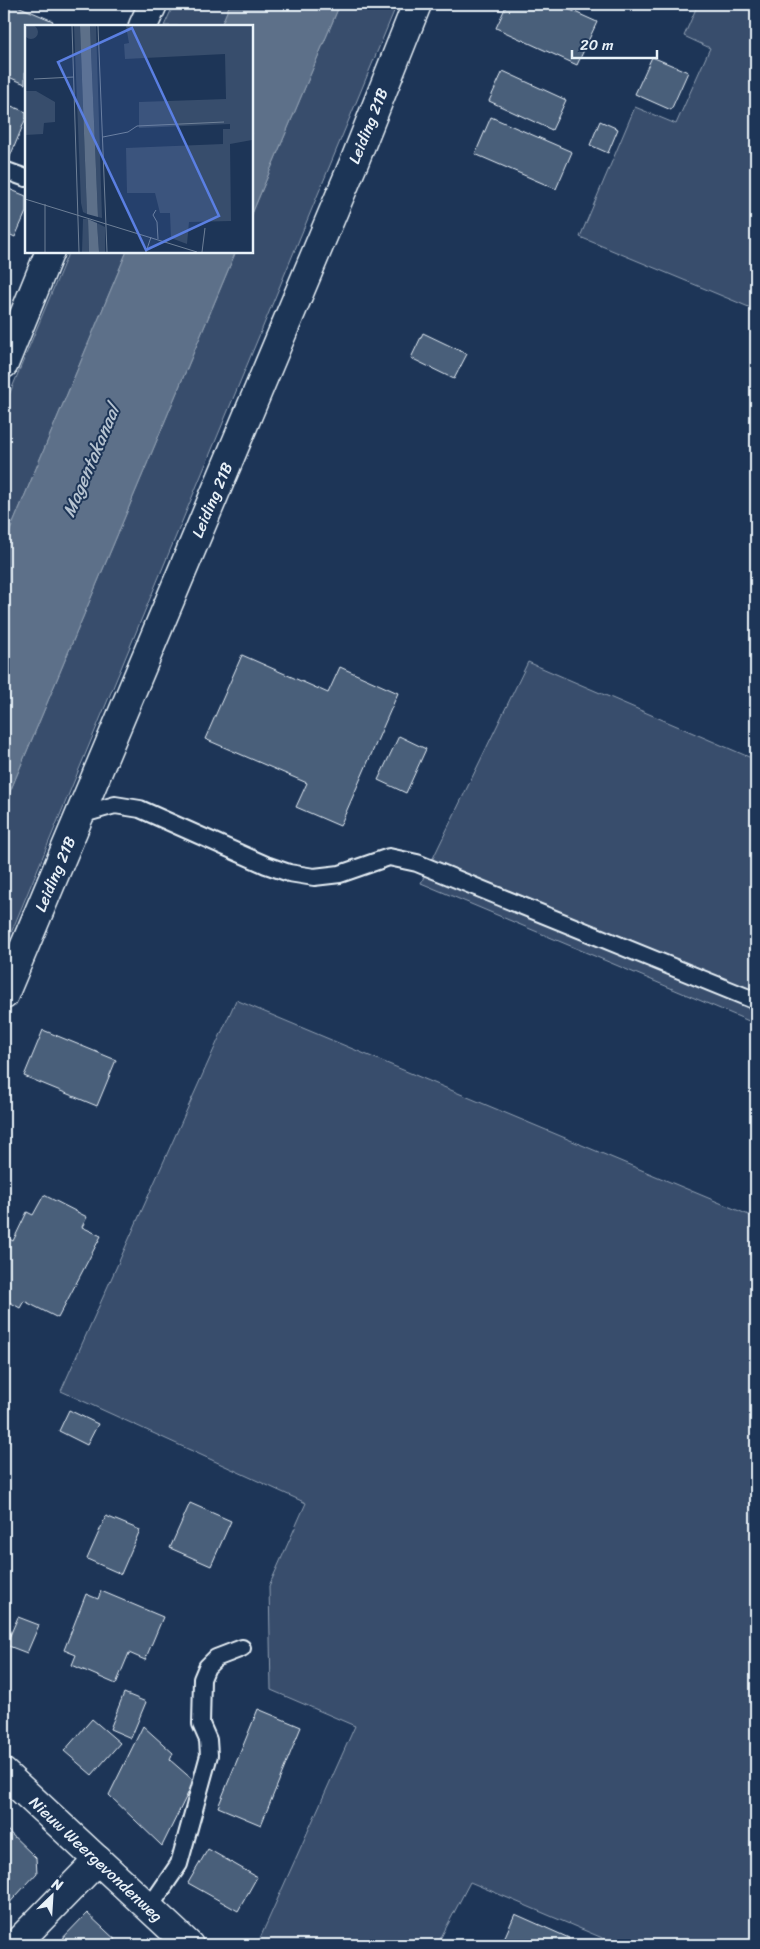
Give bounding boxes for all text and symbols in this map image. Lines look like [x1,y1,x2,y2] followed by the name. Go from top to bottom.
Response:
[25,25,252,252] inset map
[572,28,658,60] scale bar
[580,32,614,58] text: 20 m
[340,84,396,168] street label: Leiding 21B
[53,396,131,522] water label: Magentakanaal
[183,458,241,542] street label: Leiding 21B
[26,832,84,916] street label: Leiding 21B
[25,1792,167,1926] street label: Nieuw Weergevondenweg
[28,1872,78,1922] north arrow

